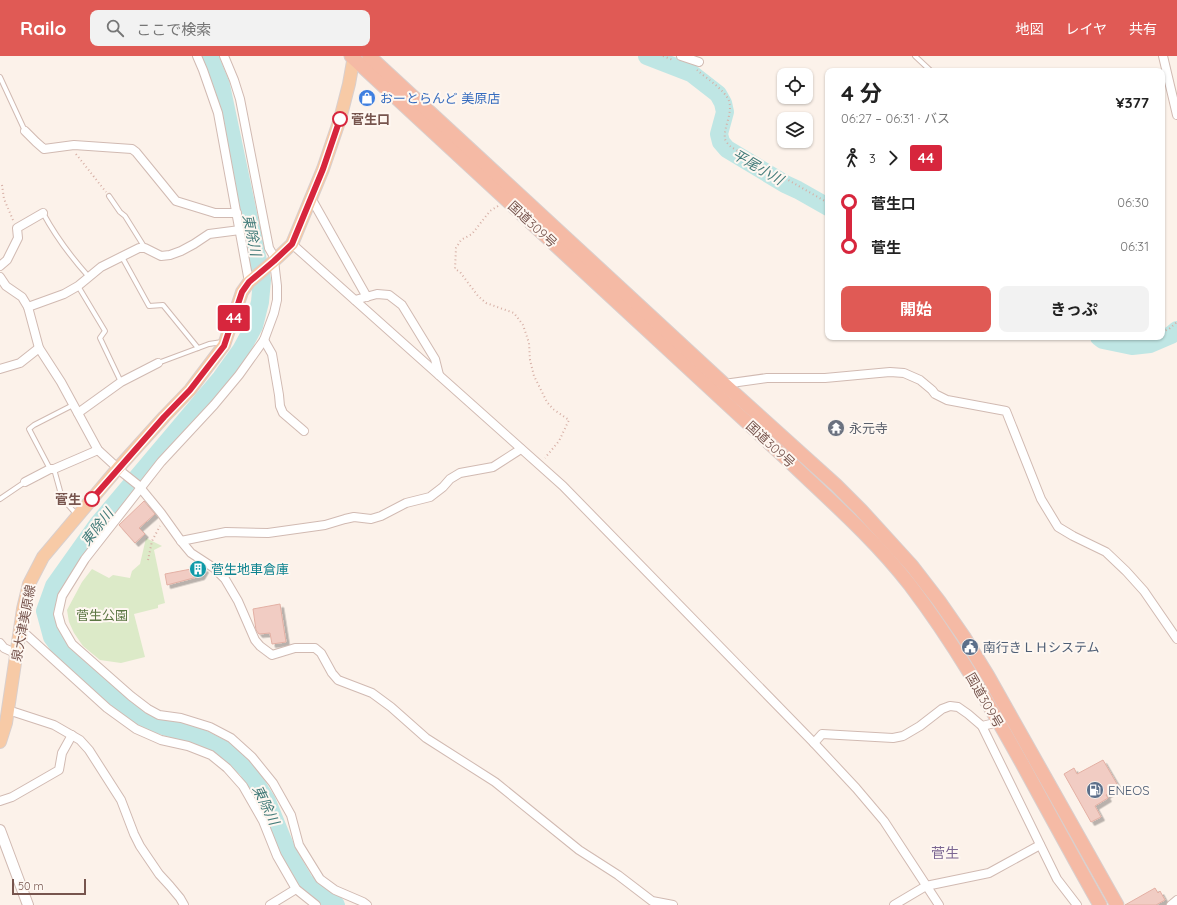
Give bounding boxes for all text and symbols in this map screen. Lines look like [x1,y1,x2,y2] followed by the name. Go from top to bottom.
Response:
[90,10,370,46] search box
[20,16,66,40] text: Railo
[104,17,126,39] icon: search
[136,20,211,39] text: ここで検索
[1015,20,1043,38] text: 地図
[1065,20,1107,38] text: レイヤ
[1129,20,1157,38] text: 共有
[777,68,813,148] map controls
[777,68,813,104] button: locate
[841,79,882,107] text: 4 分
[357,88,377,108] shop icon: おーとらんど 美原店
[380,90,500,106] place label: おーとらんど 美原店
[1116,93,1149,112] text: ¥377
[841,110,950,126] text: 06:27 – 06:31 · バス
[332,111,348,127] marker: 菅生口
[351,111,390,127] place label: 菅生口
[777,112,813,148] button: layers
[729,145,788,190] water label: 平尾小川
[841,147,863,169] icon: walk
[882,147,904,169] icon: forward
[918,149,934,167] text: 44
[869,150,876,166] text: 3
[871,194,916,213] text: 菅生口
[1117,194,1149,210] text: 06:30
[505,197,561,251] street label: 国道309号
[239,213,266,259] water label: 東除川
[871,238,901,257] text: 菅生
[1120,238,1149,254] text: 06:31
[841,286,991,332] button: 開始
[999,286,1149,332] button: きっぷ
[216,305,252,331] line badge: 44
[226,309,242,327] text: 44
[743,417,799,471] street label: 国道309号
[826,418,846,438] temple icon: 永元寺
[849,420,888,436] place label: 永元寺
[55,491,81,507] place label: 菅生
[84,491,100,507] marker: 菅生
[77,503,118,549] water label: 東除川
[188,559,208,579] building icon: 菅生地車倉庫
[211,561,289,577] place label: 菅生地車倉庫
[8,583,38,663] street label: 泉大津美原線
[76,607,128,623] park label: 菅生公園
[960,637,980,657] public building icon: 南行きＬＨシステム
[983,639,1100,655] place label: 南行きＬＨシステム
[963,670,1007,730] street label: 国道309号
[1085,780,1105,800] fuel station icon: ENEOS
[249,782,284,830] water label: 東除川
[1108,782,1150,798] place label: ENEOS
[931,844,959,862] district label: 菅生
[12,877,86,896] scale bar
[18,879,44,893] text: 50 m

